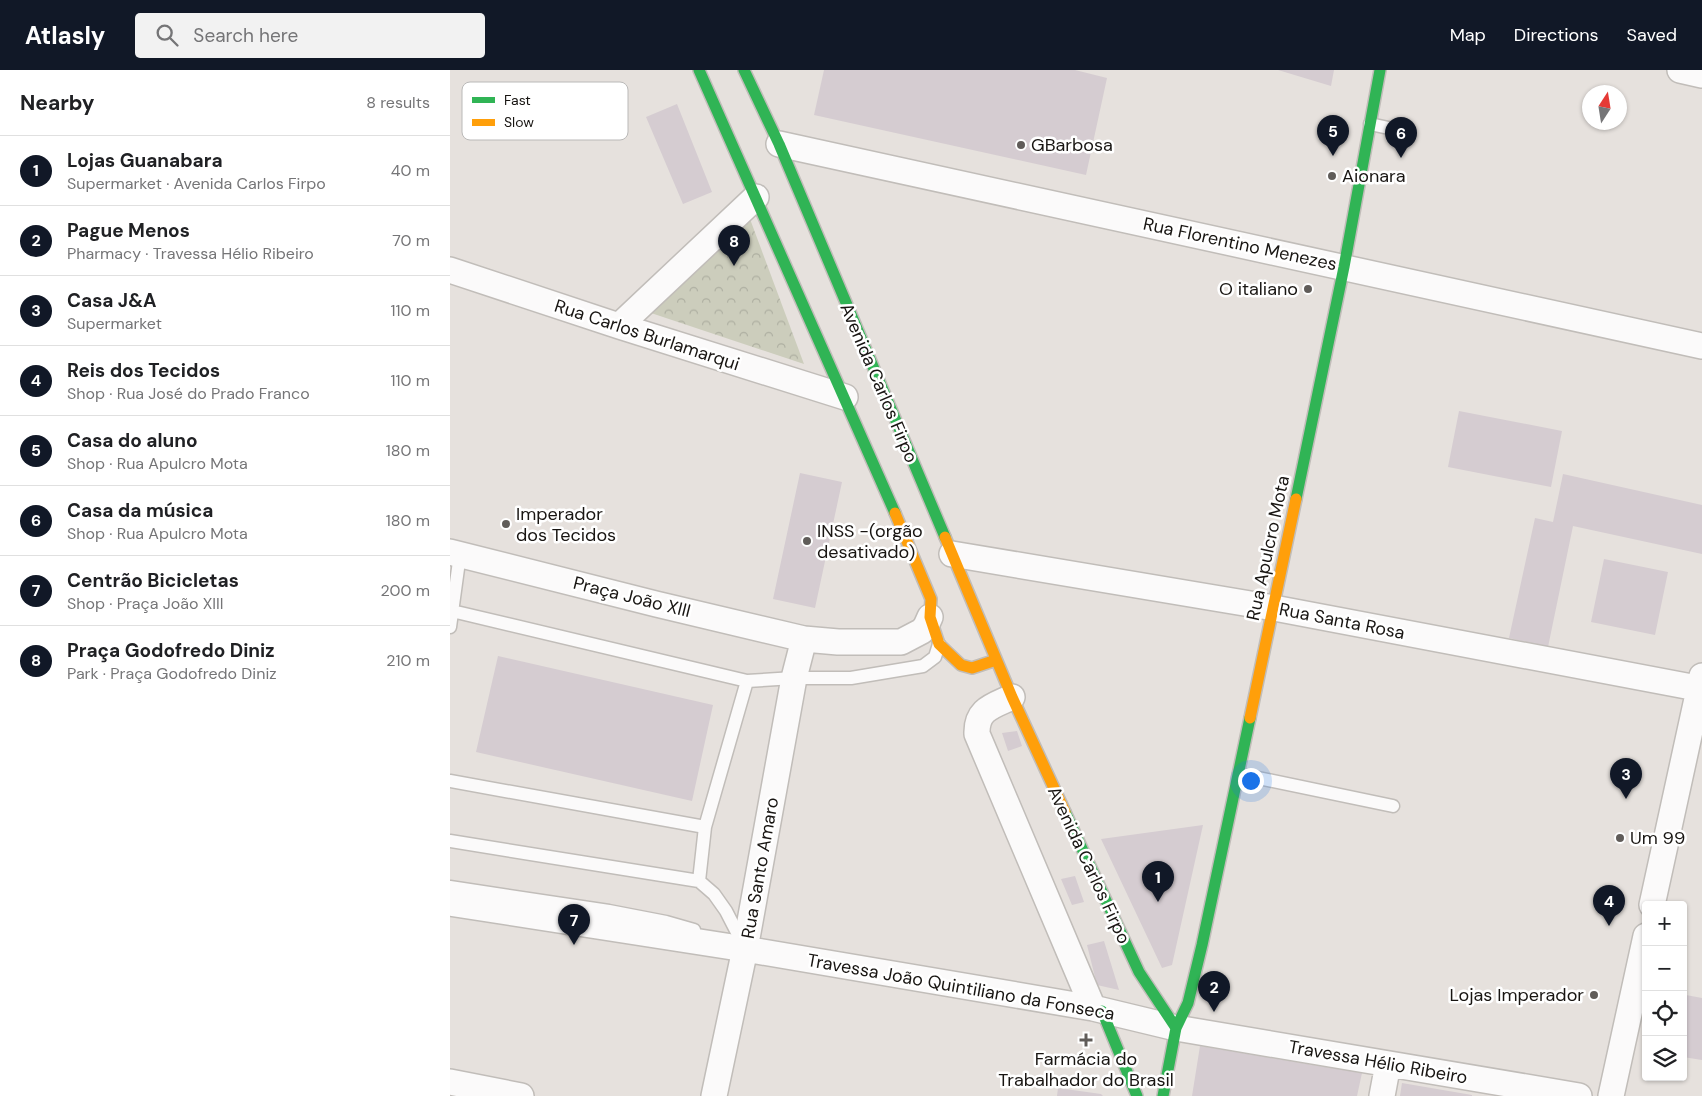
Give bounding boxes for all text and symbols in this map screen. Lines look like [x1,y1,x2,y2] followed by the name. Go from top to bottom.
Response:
[135,13,485,58] search box
[25,20,105,51] text: Atlasly
[153,21,181,49] icon: search
[193,23,298,48] text: Search here
[1450,23,1486,47] text: Map
[1514,23,1599,47] text: Directions
[1627,23,1677,47] text: Saved
[462,82,628,140] legend
[1582,85,1627,130] north arrow
[20,89,94,117] text: Nearby
[504,91,531,109] text: Fast
[366,92,430,113] text: 8 results
[504,113,534,131] text: Slow
[1317,115,1349,156] pin: 5
[1385,117,1417,158] pin: 6
[1031,133,1113,157] place label: GBarbosa
[1015,139,1027,151] marker: GBarbosa
[67,148,223,173] text: Lojas Guanabara
[33,160,39,181] text: 1
[391,160,430,181] text: 40 m
[1342,164,1406,188] place label: Aionara
[1326,170,1338,182] marker: Aionara
[67,173,326,194] text: Supermarket · Avenida Carlos Firpo
[1141,212,1339,276] street label: Rua Florentino Menezes
[67,218,190,243] text: Pague Menos
[718,225,750,266] pin: 8
[31,230,41,251] text: 2
[392,230,430,251] text: 70 m
[67,243,314,264] text: Pharmacy · Travessa Hélio Ribeiro
[1219,277,1298,301] place label: O italiano
[1302,283,1314,295] marker: O italiano
[67,288,156,313] text: Casa J&A
[551,294,743,376] street label: Rua Carlos Burlamarqui
[31,300,41,321] text: 3
[391,300,430,321] text: 110 m
[835,300,923,466] street label: Avenida Carlos Firpo
[67,313,162,334] text: Supermarket
[67,358,220,383] text: Reis dos Tecidos
[31,370,41,391] text: 4
[391,370,430,391] text: 110 m
[67,383,310,404] text: Shop · Rua José do Prado Franco
[67,428,198,453] text: Casa do aluno
[31,440,41,461] text: 5
[386,440,430,461] text: 180 m
[67,453,248,474] text: Shop · Rua Apulcro Mota
[1241,473,1295,623] street label: Rua Apulcro Mota
[67,498,213,523] text: Casa da música
[516,502,616,547] place label: Imperador dos Tecidos
[31,510,41,531] text: 6
[386,510,430,531] text: 180 m
[500,518,512,530] marker: Imperador dos Tecidos
[817,519,923,564] place label: INSS -(orgão desativado)
[67,523,248,544] text: Shop · Rua Apulcro Mota
[801,535,813,547] marker: INSS -(orgão desativado)
[67,568,239,593] text: Centrão Bicicletas
[571,571,693,623] street label: Praça João XIII
[32,580,40,601] text: 7
[381,580,430,601] text: 200 m
[67,593,224,614] text: Shop · Praça João XIII
[1277,597,1407,645] street label: Rua Santa Rosa
[67,638,275,663] text: Praça Godofredo Diniz
[31,650,41,671] text: 8
[386,650,430,671] text: 210 m
[67,663,277,684] text: Park · Praça Godofredo Diniz
[1610,758,1642,799] pin: 3
[1238,768,1264,794] your location
[1042,782,1136,948] street label: Avenida Carlos Firpo
[736,795,784,941] street label: Rua Santo Amaro
[1630,826,1685,850] place label: Um 99
[1614,832,1626,844] marker: Um 99
[1142,861,1174,902] pin: 1
[1593,885,1625,926] pin: 4
[1642,901,1687,1081] map controls
[1642,901,1687,946] button: +
[558,904,590,945] pin: 7
[1642,946,1687,991] button: −
[805,948,1117,1026] street label: Travessa João Quintiliano da Fonseca
[1198,971,1230,1012] pin: 2
[1449,983,1584,1007] place label: Lojas Imperador
[1588,989,1600,1001] marker: Lojas Imperador
[1642,991,1687,1036] button: locate
[1080,1034,1092,1046] marker: Farmácia do Trabalhador do Brasil
[1287,1034,1469,1090] street label: Travessa Hélio Ribeiro
[1642,1036,1687,1081] button: layers
[998,1047,1174,1092] place label: Farmácia do Trabalhador do Brasil

